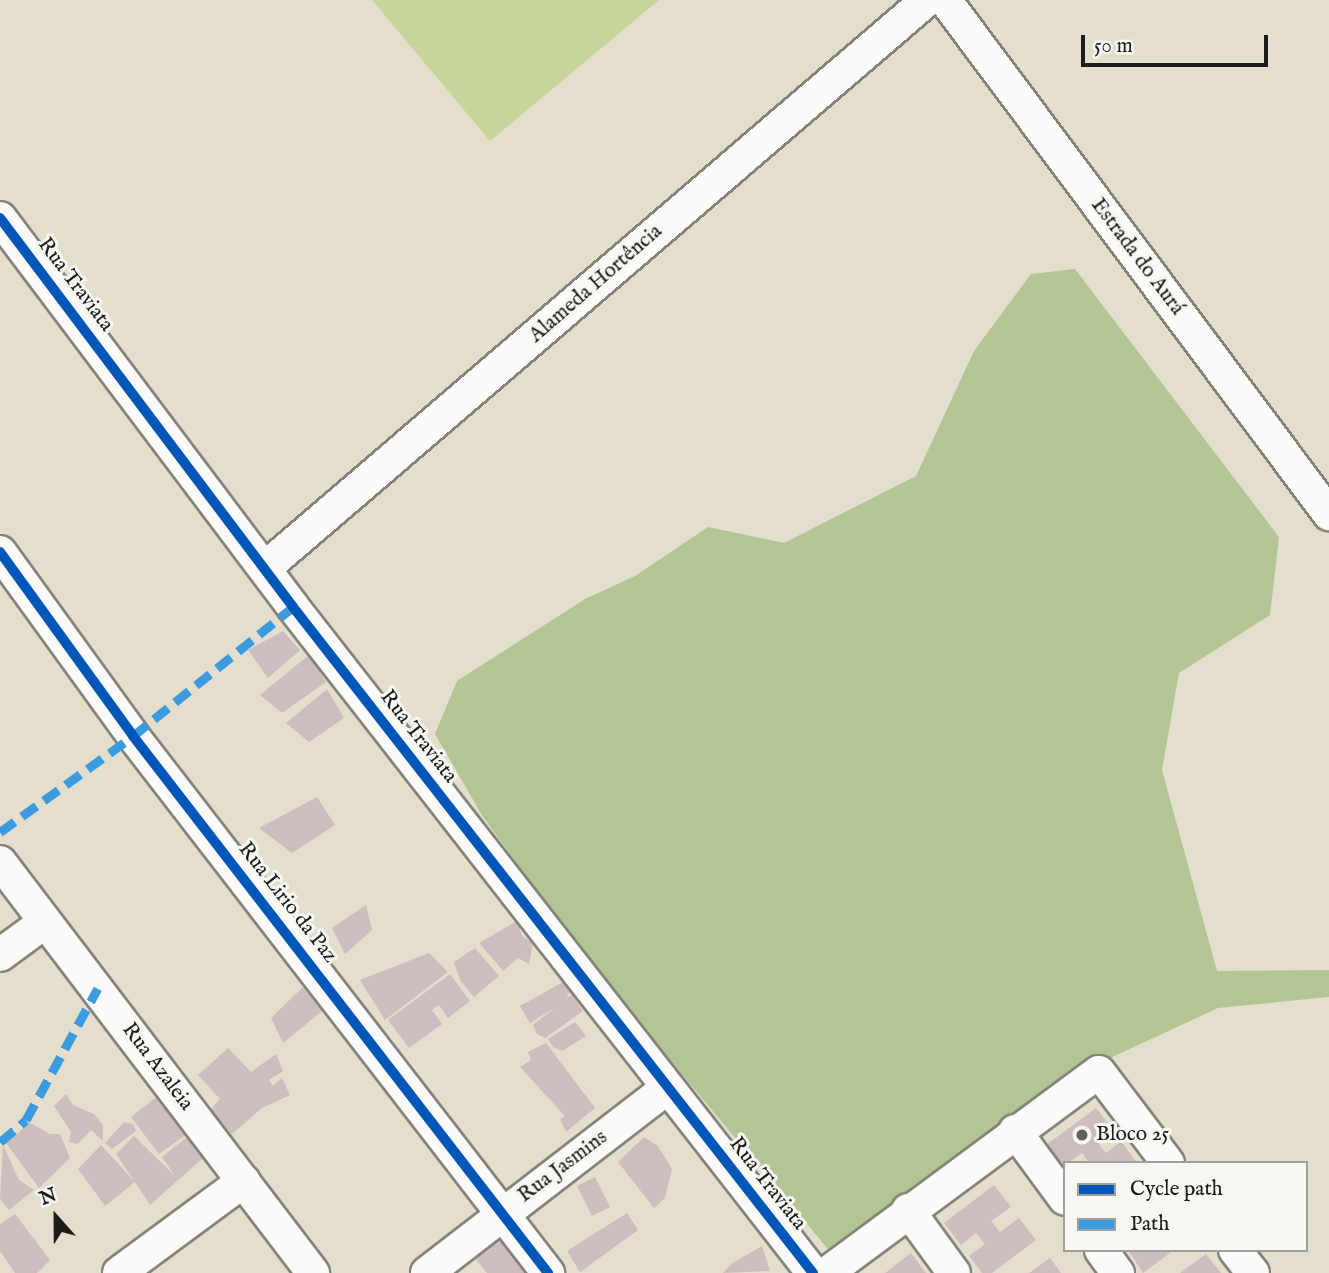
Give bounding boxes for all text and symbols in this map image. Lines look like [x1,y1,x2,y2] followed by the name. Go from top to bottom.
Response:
[1084,21,1271,65] scale bar
[1094,33,1133,60] text: 50 m
[1085,194,1189,320] street label: Estrada do Aurá
[524,219,668,349] street label: Alameda Hortência
[32,233,118,337] street label: Rua Traviata
[374,686,462,788] street label: Rua Traviata
[232,838,342,968] street label: Rua Lirio da Paz
[116,1018,198,1116] street label: Rua Azaleia
[1096,1122,1169,1148] place label: Bloco 25
[513,1125,613,1209] street label: Rua Jasmins
[1074,1127,1090,1143] marker: Bloco 25
[723,1133,811,1235] street label: Rua Traviata
[1063,1161,1308,1252] legend
[1130,1176,1223,1203] text: Cycle path
[21,1182,91,1252] north arrow
[36,1183,60,1212] text: N
[1130,1211,1169,1238] text: Path

